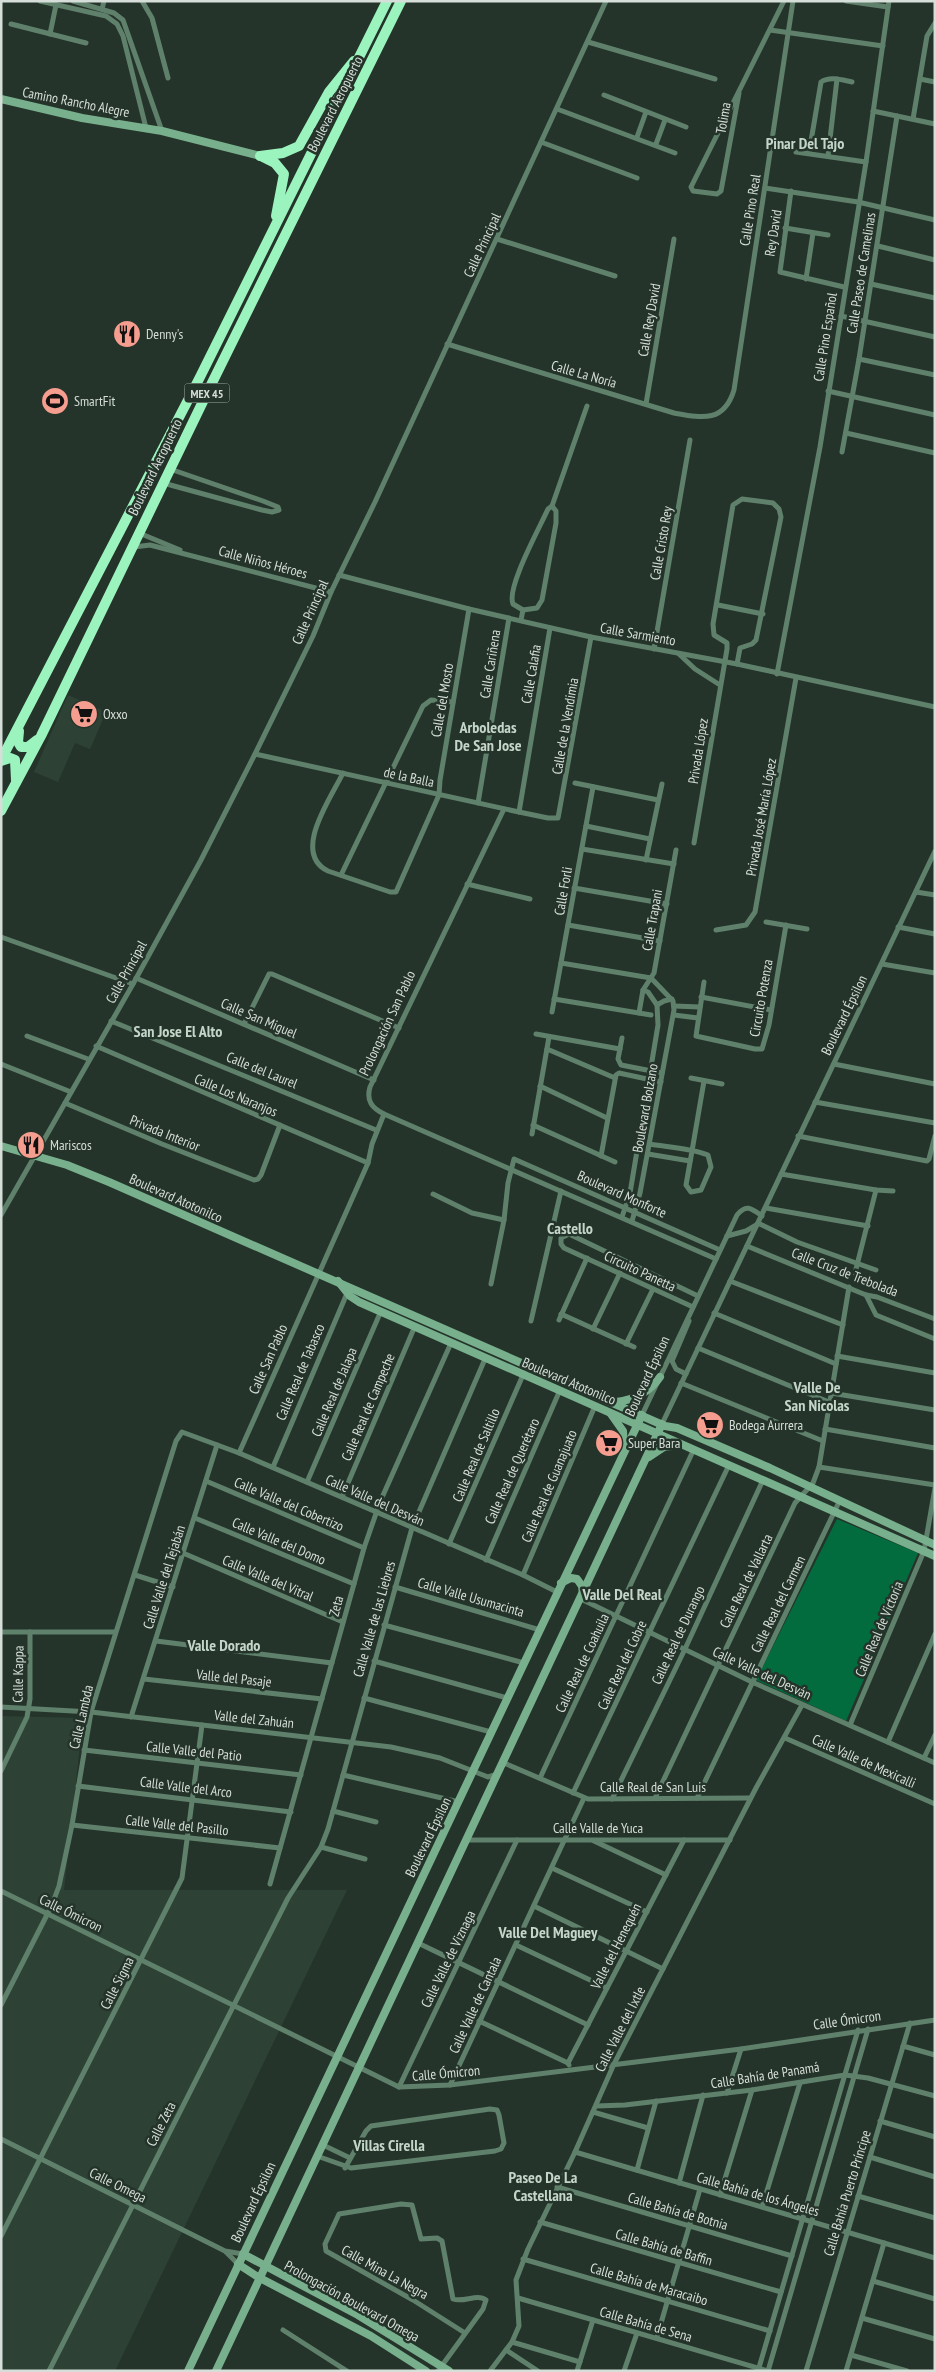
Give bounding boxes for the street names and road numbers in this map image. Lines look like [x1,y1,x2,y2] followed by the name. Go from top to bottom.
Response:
[303,53,367,155] street label: Boulevard Aeropuerto
[21,83,131,121] street label: Camino Rancho Alegre
[711,101,735,135] street label: Tolima
[735,172,765,247] street label: Calle Pino Real
[760,208,786,258] street label: Rey David
[459,209,505,280] street label: Calle Principal
[843,211,880,335] street label: Calle Paseo de Camelinas
[634,282,664,358] street label: Calle Rey David
[809,291,841,383] street label: Calle Pino Español
[549,356,619,392] street label: Calle La Noría
[184,383,230,402] road number: MEX 45
[124,416,186,518] street label: Boulevard Aeropuerto
[646,504,676,581] street label: Calle Cristo Rey
[217,541,310,583] street label: Calle Niños Héroes
[288,576,333,647] street label: Calle Principal
[599,619,677,649] street label: Calle Sarmiento
[476,628,504,700] street label: Calle Cariñena
[517,643,545,705] street label: Calle Calafia
[427,662,457,738] street label: Calle del Mosto
[548,676,582,776] street label: Calle de la Vendimia
[684,717,712,785] street label: Privada López
[742,757,780,877] street label: Privada José María López
[382,763,436,791] street label: de la Balla
[550,865,576,917] street label: Calle Forli
[638,888,666,952] street label: Calle Trapani
[101,937,151,1007] street label: Calle Principal
[745,958,777,1038] street label: Circuito Potenza
[355,968,419,1078] street label: Prolongación San Pablo
[817,972,871,1058] street label: Boulevard Épsilon
[218,994,300,1042] street label: Calle San Miguel
[224,1048,301,1093] street label: Calle del Laurel
[628,1062,662,1154] street label: Boulevard Bolzano
[192,1069,281,1121] street label: Calle Los Naranjos
[127,1111,203,1155] street label: Privada Interior
[575,1166,670,1222] street label: Boulevard Monforte
[127,1169,225,1227] street label: Boulevard Atotonilco
[789,1243,901,1301] street label: Calle Cruz de Trebolada
[601,1247,679,1295] street label: Circuito Panetta
[245,1321,291,1397] street label: Calle San Pablo
[272,1321,328,1423] street label: Calle Real de Tabasco
[621,1333,673,1419] street label: Boulevard Épsilon
[307,1345,361,1439] street label: Calle Real de Jalapa
[337,1350,399,1464] street label: Calle Real de Campeche
[519,1353,619,1409] street label: Boulevard Atotonilco
[448,1405,504,1505] street label: Calle Real de Saltillo
[481,1415,543,1527] street label: Calle Real de Querétaro
[517,1427,581,1545] street label: Calle Real de Guanajuato
[323,1470,427,1530] street label: Calle Valle del Desván
[231,1473,347,1535] street label: Calle Valle del Cobertizo
[229,1513,329,1569] street label: Calle Valle del Domo
[139,1523,189,1631] street label: Calle Valle del Tejabán
[715,1531,777,1631] street label: Calle Real de Vallarta
[220,1551,317,1606] street label: Calle Valle del Vitral
[747,1553,809,1655] street label: Calle Real del Carmen
[349,1559,399,1679] street label: Calle Valle de las Liebres
[416,1573,526,1621] street label: Calle Valle Usumacinta
[851,1578,907,1680] street label: Calle Real de Victoria
[647,1583,709,1687] street label: Calle Real de Durango
[325,1594,347,1618] street label: Zeta
[551,1610,613,1716] street label: Calle Real de Coahuila
[593,1617,651,1713] street label: Calle Real del Cobre
[710,1642,814,1704] street label: Calle Valle del Desván
[9,1645,27,1703] street label: Calle Kappa
[195,1665,273,1691] street label: Valle del Pasaje
[65,1683,97,1751] street label: Calle Lambda
[212,1706,295,1732] street label: Valle del Zahuán
[809,1730,919,1792] street label: Calle Valle de Mexicalli
[145,1737,243,1765] street label: Calle Valle del Patio
[139,1772,233,1802] street label: Calle Valle del Arco
[600,1778,706,1796] street label: Calle Real de San Luis
[401,1794,455,1880] street label: Boulevard Épsilon
[125,1811,229,1839] street label: Calle Valle del Pasillo
[553,1819,643,1837] street label: Calle Valle de Yuca
[37,1890,105,1936] street label: Calle Ómicron
[586,1900,645,1993] street label: Valle del Henequén
[417,1907,479,2011] street label: Calle Valle de Viznaga
[96,1954,138,2012] street label: Calle Sigma
[445,1954,505,2056] street label: Calle Valle de Cantala
[591,1983,649,2075] street label: Calle Valle del Ixtle
[812,2006,882,2034] street label: Calle Ómicron
[709,2058,821,2092] street label: Calle Bahía de Panamá
[411,2061,481,2085] street label: Calle Ómicron
[142,2099,180,2149] street label: Calle Zeta
[819,2128,875,2258] street label: Calle Bahía Puerto Príncipe
[227,2159,279,2245] street label: Boulevard Épsilon
[87,2163,149,2207] street label: Calle Omega
[695,2168,822,2220] street label: Calle Bahía de los Ángeles
[626,2188,730,2234] street label: Calle Bahía de Botnia
[613,2225,715,2269] street label: Calle Bahía de Baffin
[338,2241,432,2303] street label: Calle Mina La Negra
[281,2256,423,2346] street label: Prolongación Boulevard Omega
[588,2259,710,2309] street label: Calle Bahía de Maracaibo
[598,2302,694,2346] street label: Calle Bahía de Sena

